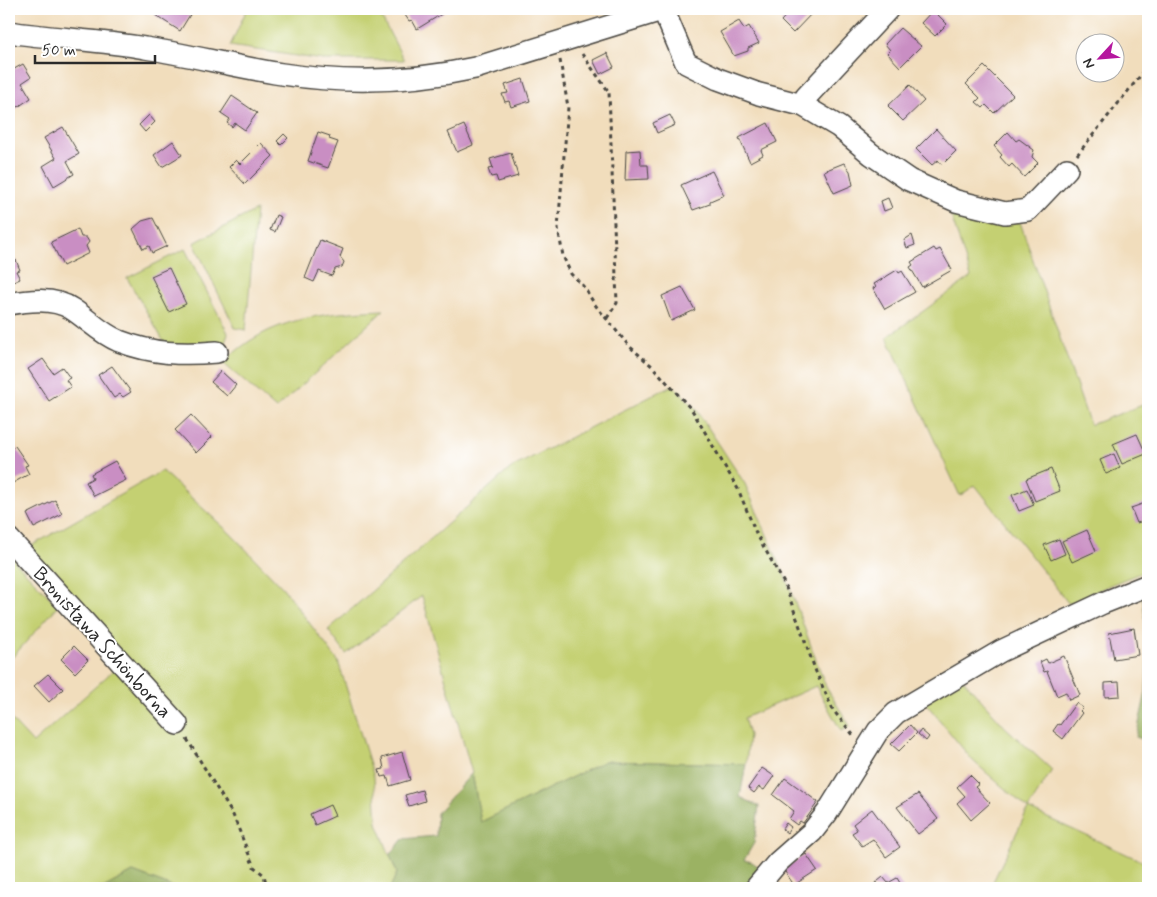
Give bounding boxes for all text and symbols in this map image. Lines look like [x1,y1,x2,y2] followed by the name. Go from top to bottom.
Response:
[35,32,155,64] scale bar
[1074,32,1124,82] north arrow
[42,41,76,61] text: 50 m
[1079,55,1099,71] text: N
[26,561,177,725] street label: Bronisława Schönborna

